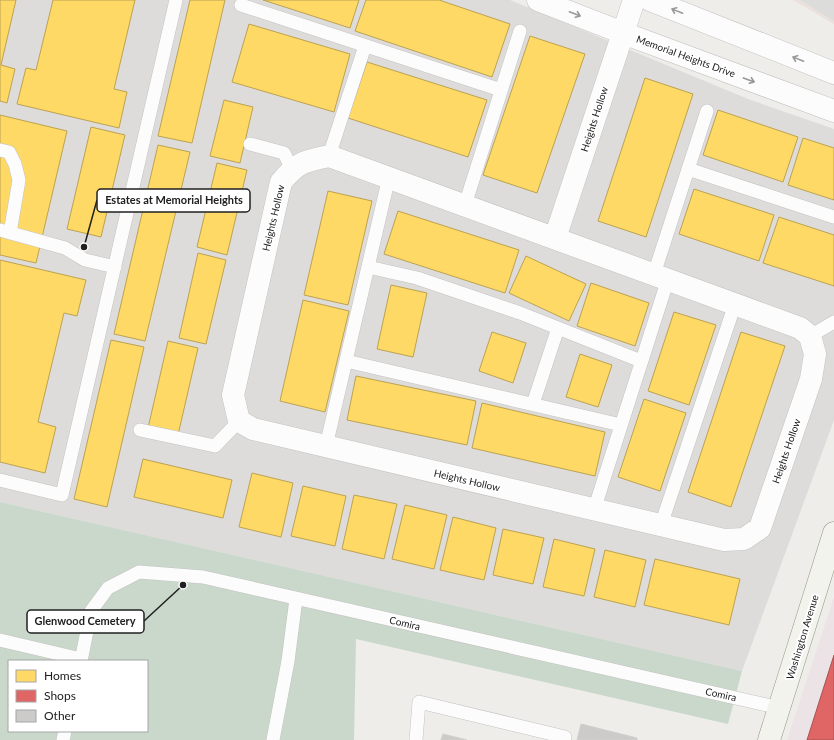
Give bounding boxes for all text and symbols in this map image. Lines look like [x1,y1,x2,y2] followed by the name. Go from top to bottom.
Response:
[671,6,683,14] one-way arrow
[568,11,580,19] one-way arrow
[635,33,737,79] street label: Memorial Heights Drive
[792,54,804,62] one-way arrow
[742,76,754,84] one-way arrow
[578,85,610,153] street label: Heights Hollow
[260,184,286,252] street label: Heights Hollow
[97,189,250,212] callout: Estates at Memorial Heights
[105,193,243,206] text: Estates at Memorial Heights
[769,417,803,485] street label: Heights Hollow
[433,467,501,493] street label: Heights Hollow
[783,593,821,681] street label: Washington Avenue
[27,610,144,633] callout: Glenwood Cemetery
[35,614,136,627] text: Glenwood Cemetery
[388,614,422,632] street label: Comira
[8,660,148,732] legend
[44,668,81,683] text: Homes
[704,685,738,703] street label: Comira
[44,688,76,703] text: Shops
[44,708,76,723] text: Other

